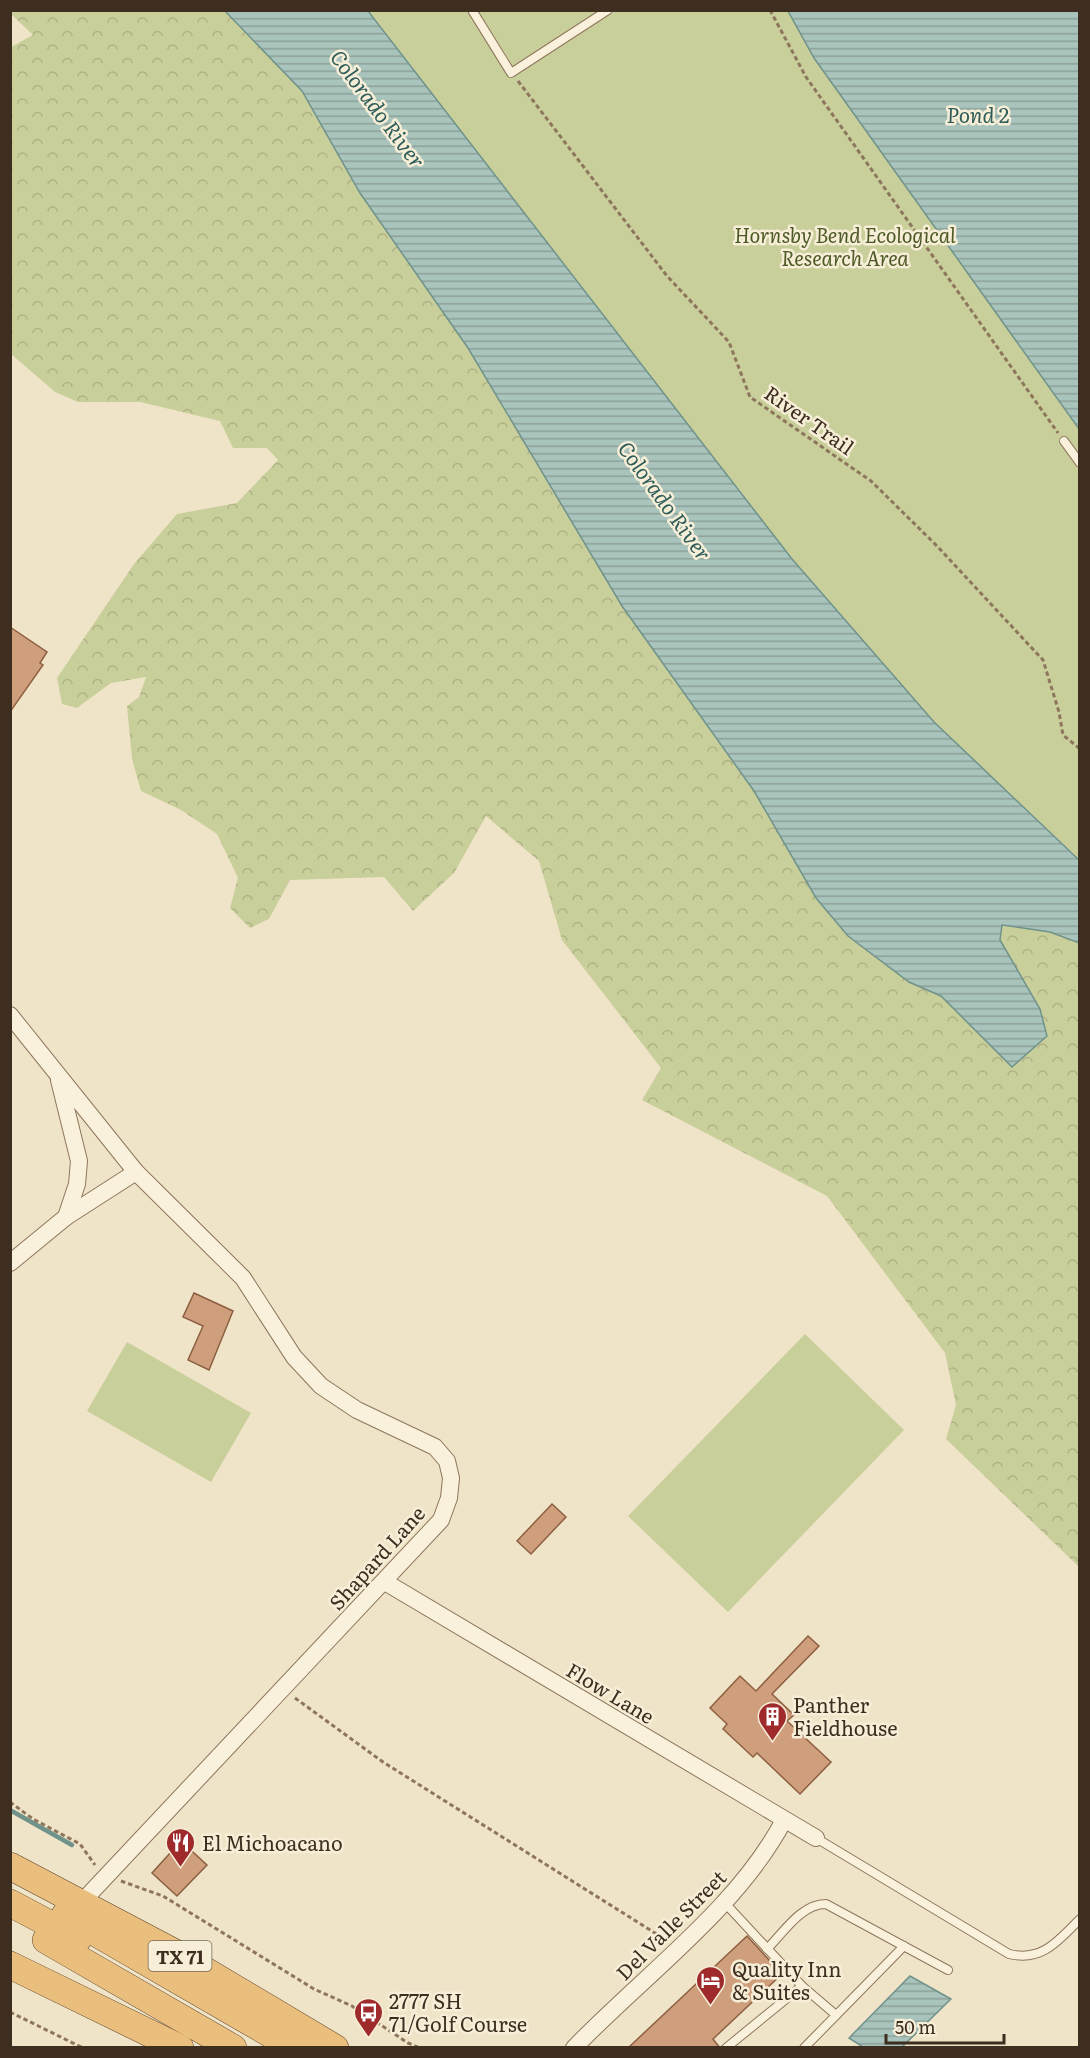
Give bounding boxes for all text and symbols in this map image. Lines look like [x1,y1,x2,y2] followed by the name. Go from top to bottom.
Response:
[324,42,434,174] water label: Colorado River
[947,98,1010,129] water label: Pond 2
[734,219,956,272] park label: Hornsby Bend Ecological Research Area
[759,377,861,461] street label: River Trail
[612,434,720,566] water label: Colorado River
[321,1498,431,1616] street label: Shapard Lane
[561,1654,661,1730] street label: Flow Lane
[793,1689,898,1742] place label: Panther Fieldhouse
[756,1700,788,1742] building icon: Panther Fieldhouse
[165,1826,197,1868] restaurant icon: El Michoacano
[202,1827,343,1857] place label: El Michoacano
[608,1862,732,1986] street label: Del Valle Street
[148,1941,212,1971] road number: TX 71
[732,1953,841,2006] place label: Quality Inn & Suites
[695,1964,727,2006] hotel icon: Quality Inn & Suites
[389,1985,527,2038] place label: 2777 SH 71/Golf Course
[352,1996,384,2038] bus stop icon: 2777 SH 71/Golf Course
[886,2007,1004,2045] scale bar
[895,2013,936,2040] text: 50 m

